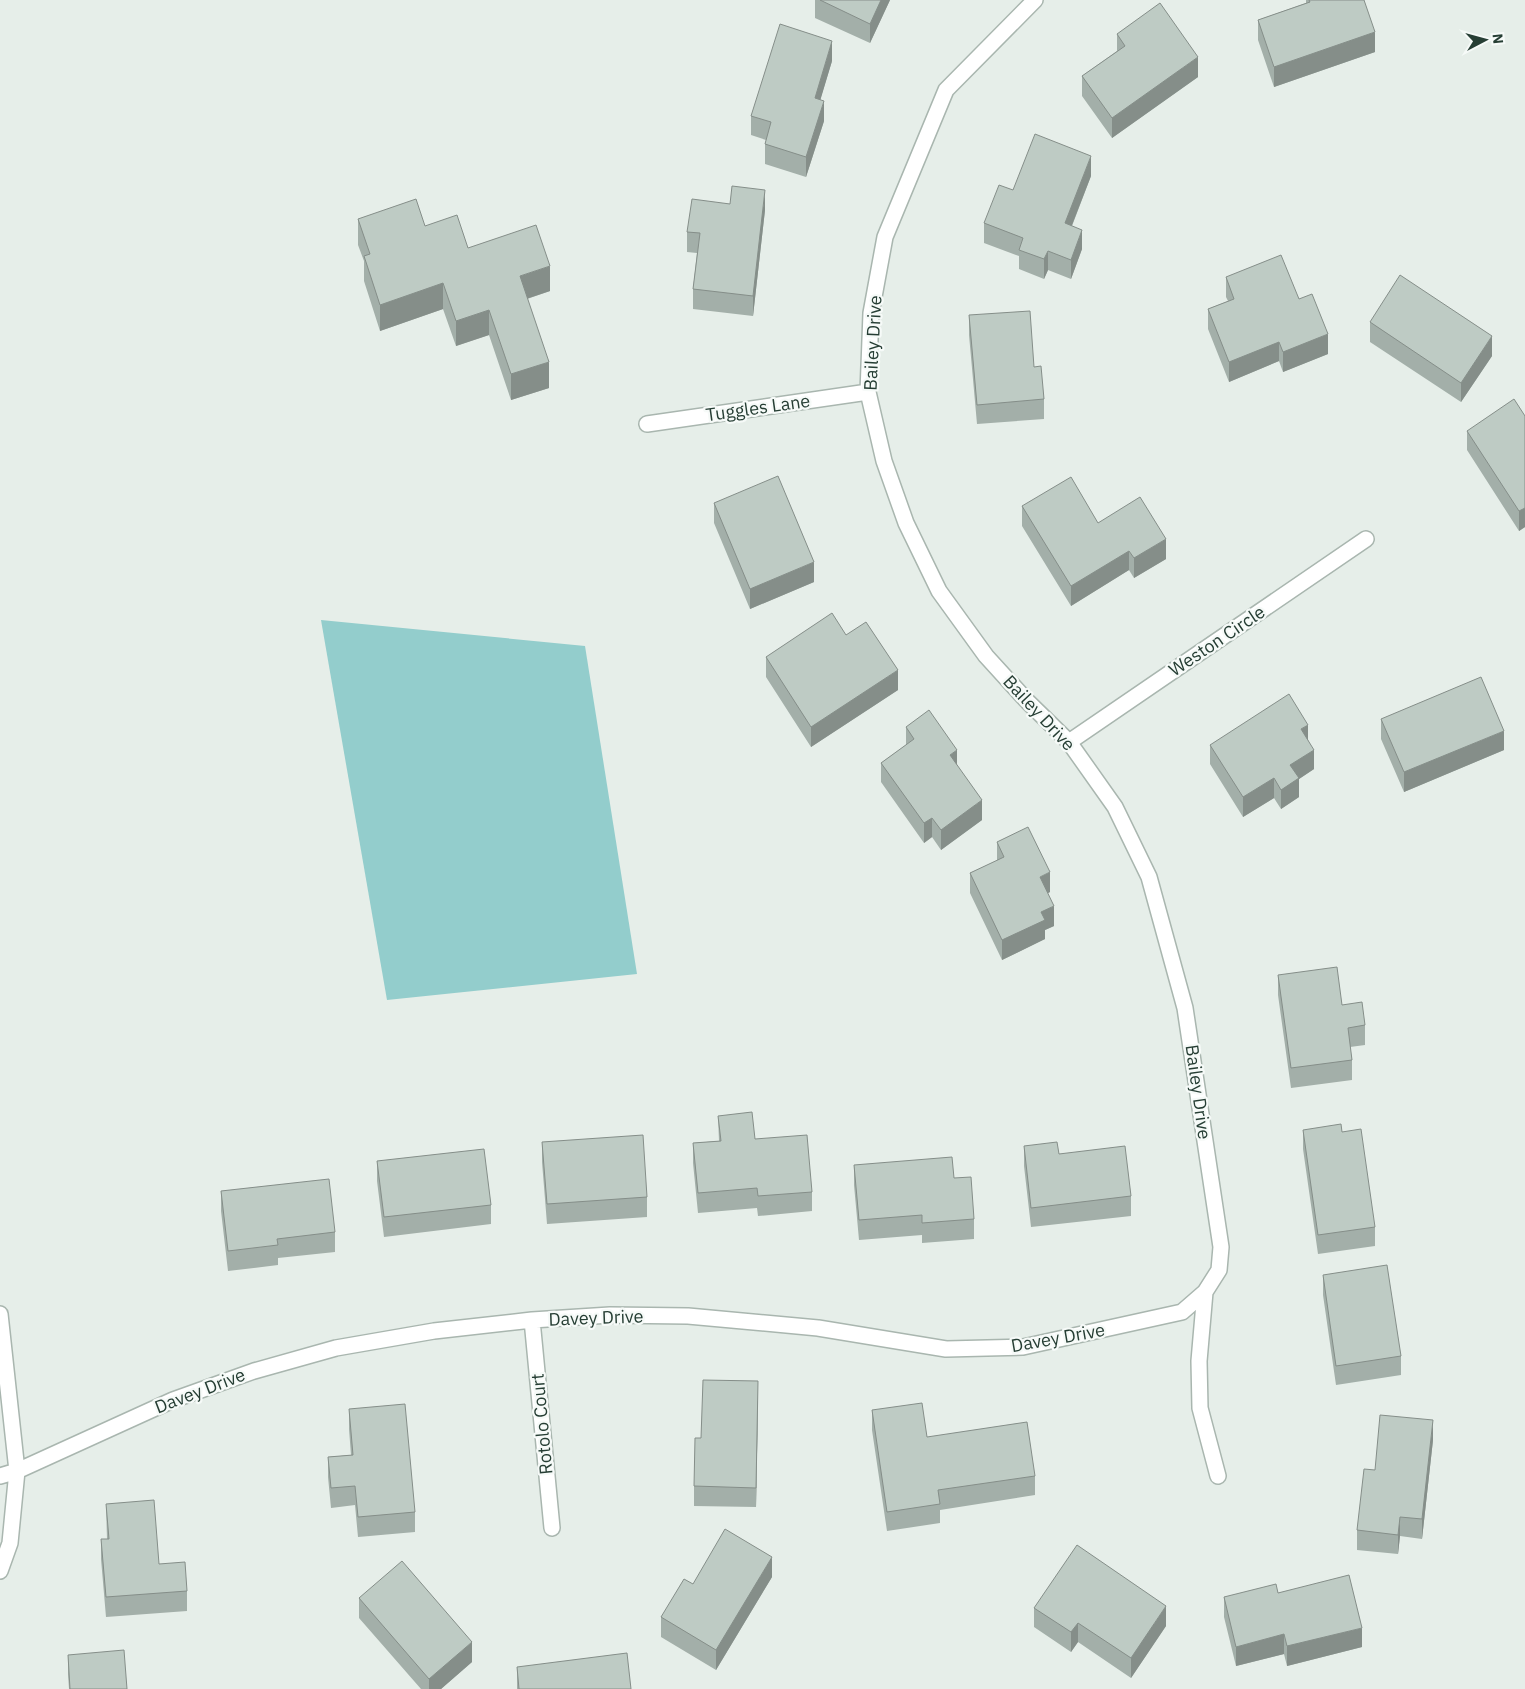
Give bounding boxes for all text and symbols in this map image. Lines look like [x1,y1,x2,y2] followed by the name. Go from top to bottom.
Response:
[1460,15,1510,65] north arrow
[1488,33,1507,45] text: N
[859,295,886,391] street label: Bailey Drive
[704,389,812,426] street label: Tuggles Lane
[1164,600,1269,681] street label: Weston Circle
[998,670,1080,756] street label: Bailey Drive
[1180,1043,1217,1141] street label: Bailey Drive
[548,1304,644,1331] street label: Davey Drive
[1009,1318,1107,1357] street label: Davey Drive
[151,1363,248,1418] street label: Davey Drive
[526,1373,557,1476] street label: Rotolo Court

